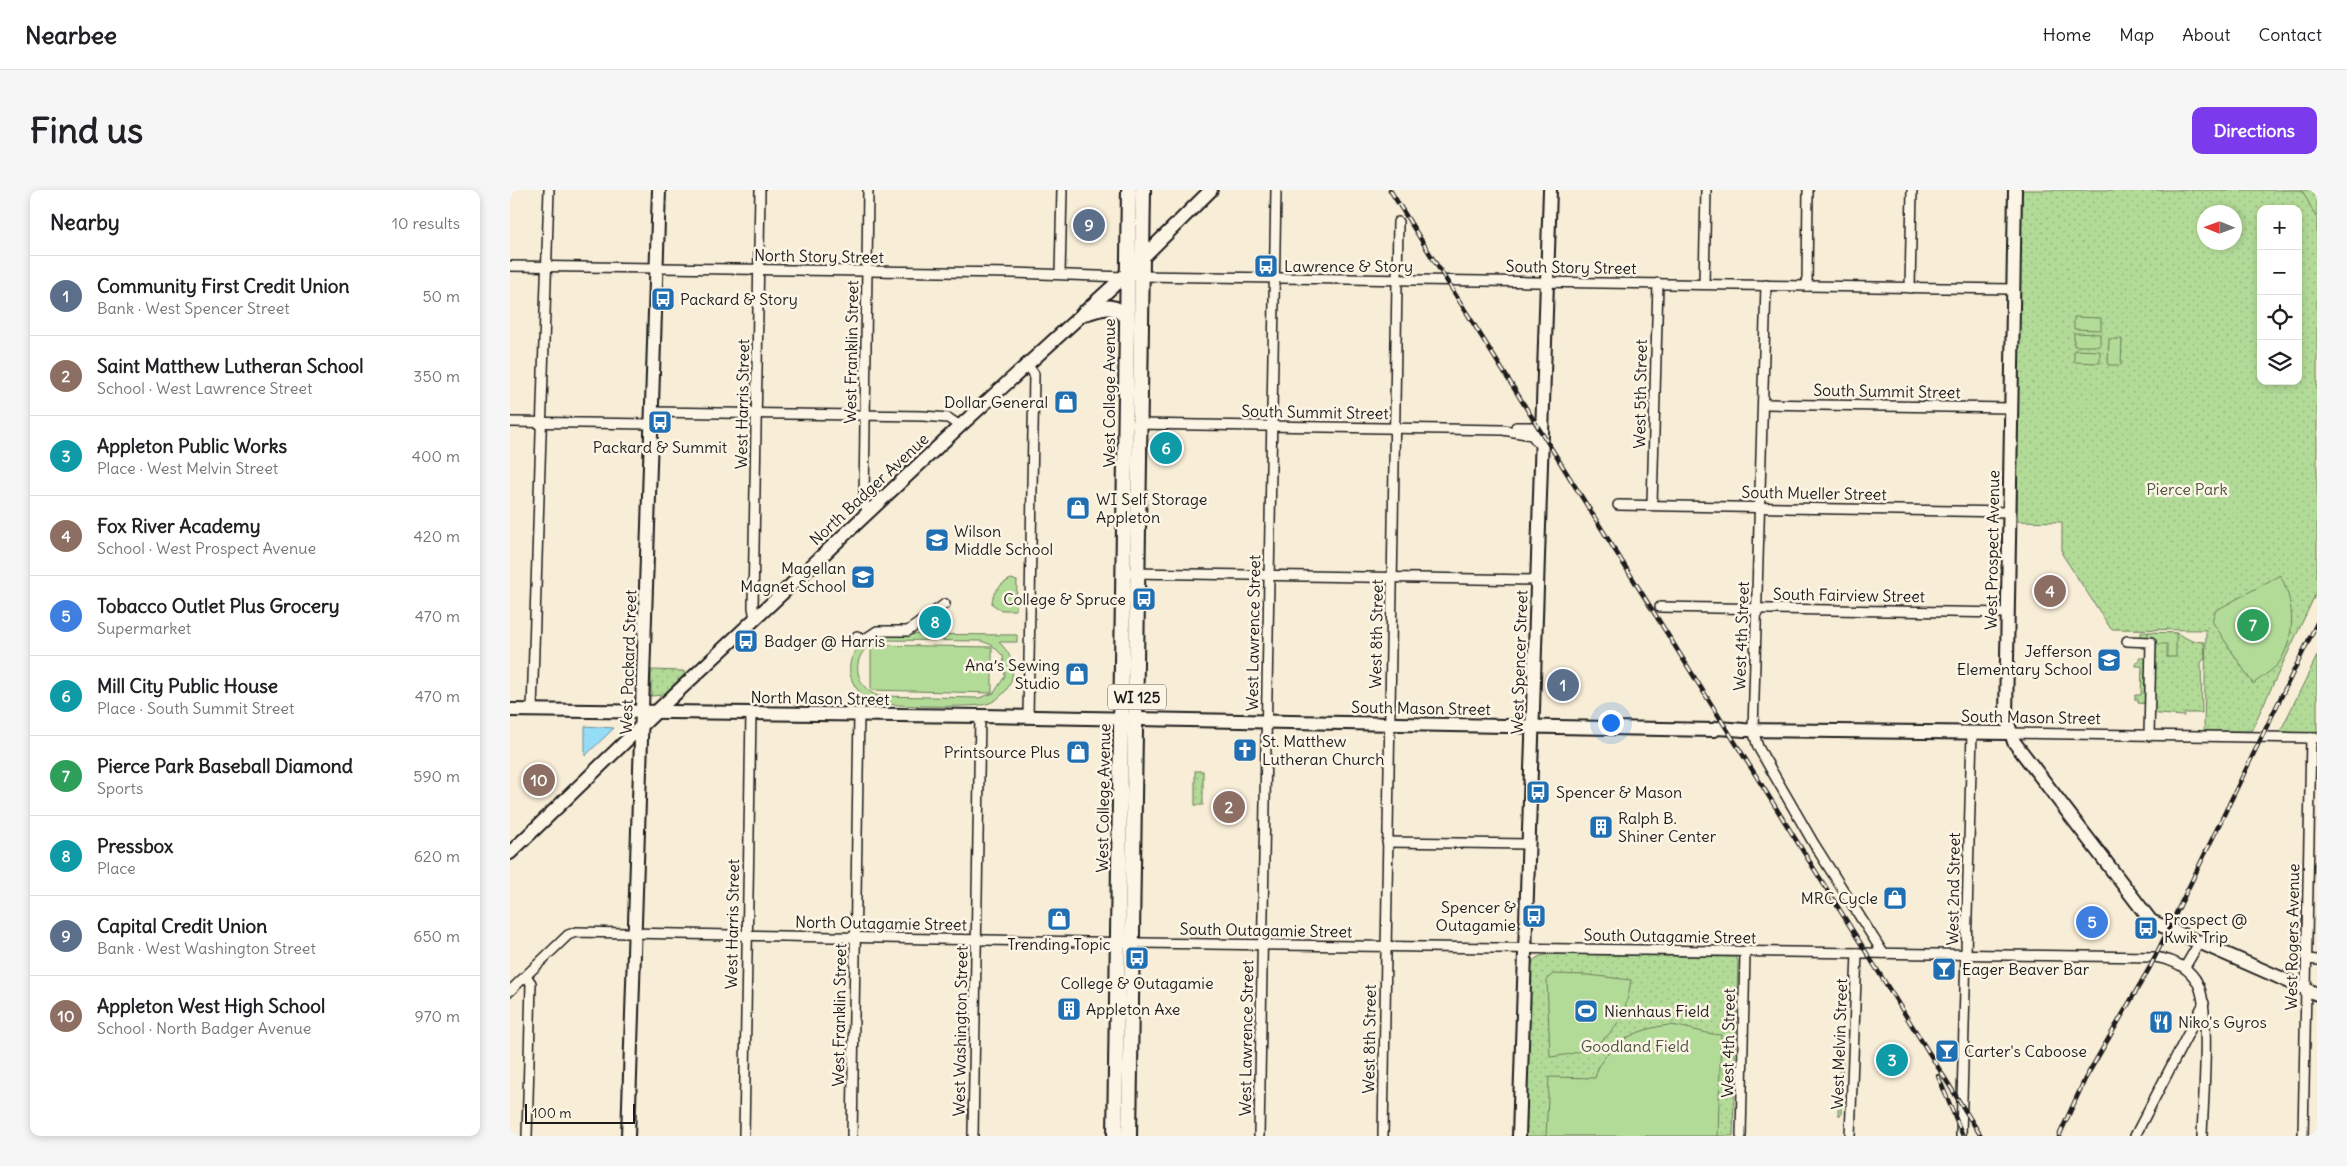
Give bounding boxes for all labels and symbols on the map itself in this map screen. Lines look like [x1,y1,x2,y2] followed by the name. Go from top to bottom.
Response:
[2197,205,2242,250] north arrow
[1073,206,1105,244] pin: 9
[754,245,885,267] street label: North Story Street
[1253,253,1279,279] bus stop icon: Lawrence & Story
[1284,256,1413,276] place label: Lawrence & Story
[1505,256,1637,278] street label: South Story Street
[840,280,862,424] street label: West Franklin Street
[650,286,676,312] bus stop icon: Packard & Story
[680,289,798,309] place label: Packard & Story
[1099,318,1119,468] street label: West College Avenue
[731,338,753,469] street label: West Harris Street
[1629,339,1651,449] street label: West 5th Street
[1813,380,1961,402] street label: South Summit Street
[1053,389,1079,415] shop icon: Dollar General
[944,392,1048,412] place label: Dollar General
[1241,401,1389,423] street label: South Summit Street
[647,409,673,435] bus stop icon: Packard & Summit
[805,429,933,549] street label: North Badger Avenue
[1150,429,1182,467] pin: 6
[593,437,728,457] place label: Packard & Summit
[1981,470,2003,630] street label: West Prospect Avenue
[2146,479,2228,499] park label: Pierce Park
[1741,482,1887,504] street label: South Mueller Street
[1096,489,1207,527] place label: WI Self Storage Appleton
[1065,495,1091,521] shop icon: WI Self Storage Appleton
[954,521,1053,559] place label: Wilson Middle School
[924,527,950,553] school or university icon: Wilson Middle School
[1242,554,1264,711] street label: West Lawrence Street
[740,558,846,596] place label: Magellan Magnet School
[850,564,876,590] school or university icon: Magellan Magnet School
[2034,572,2066,610] pin: 4
[1365,579,1387,689] street label: West 8th Street
[1729,580,1753,691] street label: West 4th Street
[1773,584,1926,606] street label: South Fairview Street
[1131,586,1157,612] bus stop icon: College & Spruce
[615,589,641,735] street label: West Packard Street
[1003,589,1126,609] place label: College & Spruce
[1506,589,1532,735] street label: West Spencer Street
[919,603,951,641] pin: 8
[2237,606,2269,644] pin: 7
[733,628,759,654] bus stop icon: Badger @ Harris
[764,631,885,651] place label: Badger @ Harris
[1957,641,2092,679] place label: Jefferson Elementary School
[2096,647,2122,673] school or university icon: Jefferson Elementary School
[965,655,1060,693] place label: Ana’s Sewing Studio
[1064,661,1090,687] shop icon: Ana’s Sewing Studio
[1547,666,1579,704] pin: 1
[1108,684,1166,710] road number: WI 125
[750,687,890,709] street label: North Mason Street
[1351,697,1492,719] street label: South Mason Street
[1961,706,2102,728] street label: South Mason Street
[1598,710,1624,736] your location
[1092,723,1114,873] street label: West College Avenue
[1262,731,1384,769] place label: St. Matthew Lutheran Church
[1232,737,1258,763] church icon: St. Matthew Lutheran Church
[1065,739,1091,765] shop icon: Printsource Plus
[944,742,1060,762] place label: Printsource Plus
[523,761,555,799] pin: 10
[1525,779,1551,805] bus stop icon: Spencer & Mason
[1556,782,1682,802] place label: Spencer & Mason
[1213,788,1245,826] pin: 2
[1618,808,1717,846] place label: Ralph B. Shiner Center
[1588,814,1614,840] building icon: Ralph B. Shiner Center
[1942,832,1964,946] street label: West 2nd Street
[721,858,743,989] street label: West Harris Street
[2281,863,2303,1011] street label: West Rogers Avenue
[1882,885,1908,911] shop icon: MRC Cycle
[1801,888,1878,908] place label: MRC Cycle
[1436,897,1516,935] place label: Spencer & Outagamie
[1521,903,1547,929] bus stop icon: Spencer & Outagamie
[2076,903,2108,941] pin: 5
[1046,906,1072,932] shop icon: Trending Topic
[2164,909,2247,947] place label: Prospect @ Kwik Trip
[795,912,968,935] street label: North Outagamie Street
[2133,915,2159,941] bus stop icon: Prospect @ Kwik Trip
[1179,918,1353,942] street label: South Outagamie Street
[1583,924,1757,948] street label: South Outagamie Street
[1007,934,1111,954] place label: Trending Topic
[828,943,850,1087] street label: West Franklin Street
[949,945,971,1116] street label: West Washington Street
[1124,945,1150,971] bus stop icon: College & Outagamie
[1931,956,1957,982] bar icon: Eager Beaver Bar
[1235,959,1257,1116] street label: West Lawrence Street
[1962,959,2090,979] place label: Eager Beaver Bar
[1060,973,1214,993] place label: College & Outagamie
[1827,977,1851,1110] street label: West Melvin Street
[1358,984,1380,1094] street label: West 8th Street
[1717,988,1739,1098] street label: West 4th Street
[1056,996,1082,1022] building icon: Appleton Axe
[1573,998,1599,1024] sports icon: Nienhaus Field
[1086,999,1180,1019] place label: Appleton Axe
[1604,1001,1709,1021] place label: Nienhaus Field
[2148,1009,2174,1035] restaurant icon: Niko's Gyros
[2178,1012,2267,1032] place label: Niko's Gyros
[1581,1036,1689,1056] park label: Goodland Field
[1934,1038,1960,1064] bar icon: Carter's Caboose
[1876,1041,1908,1079] pin: 3
[1964,1041,2087,1061] place label: Carter's Caboose
[525,1101,635,1124] scale bar

